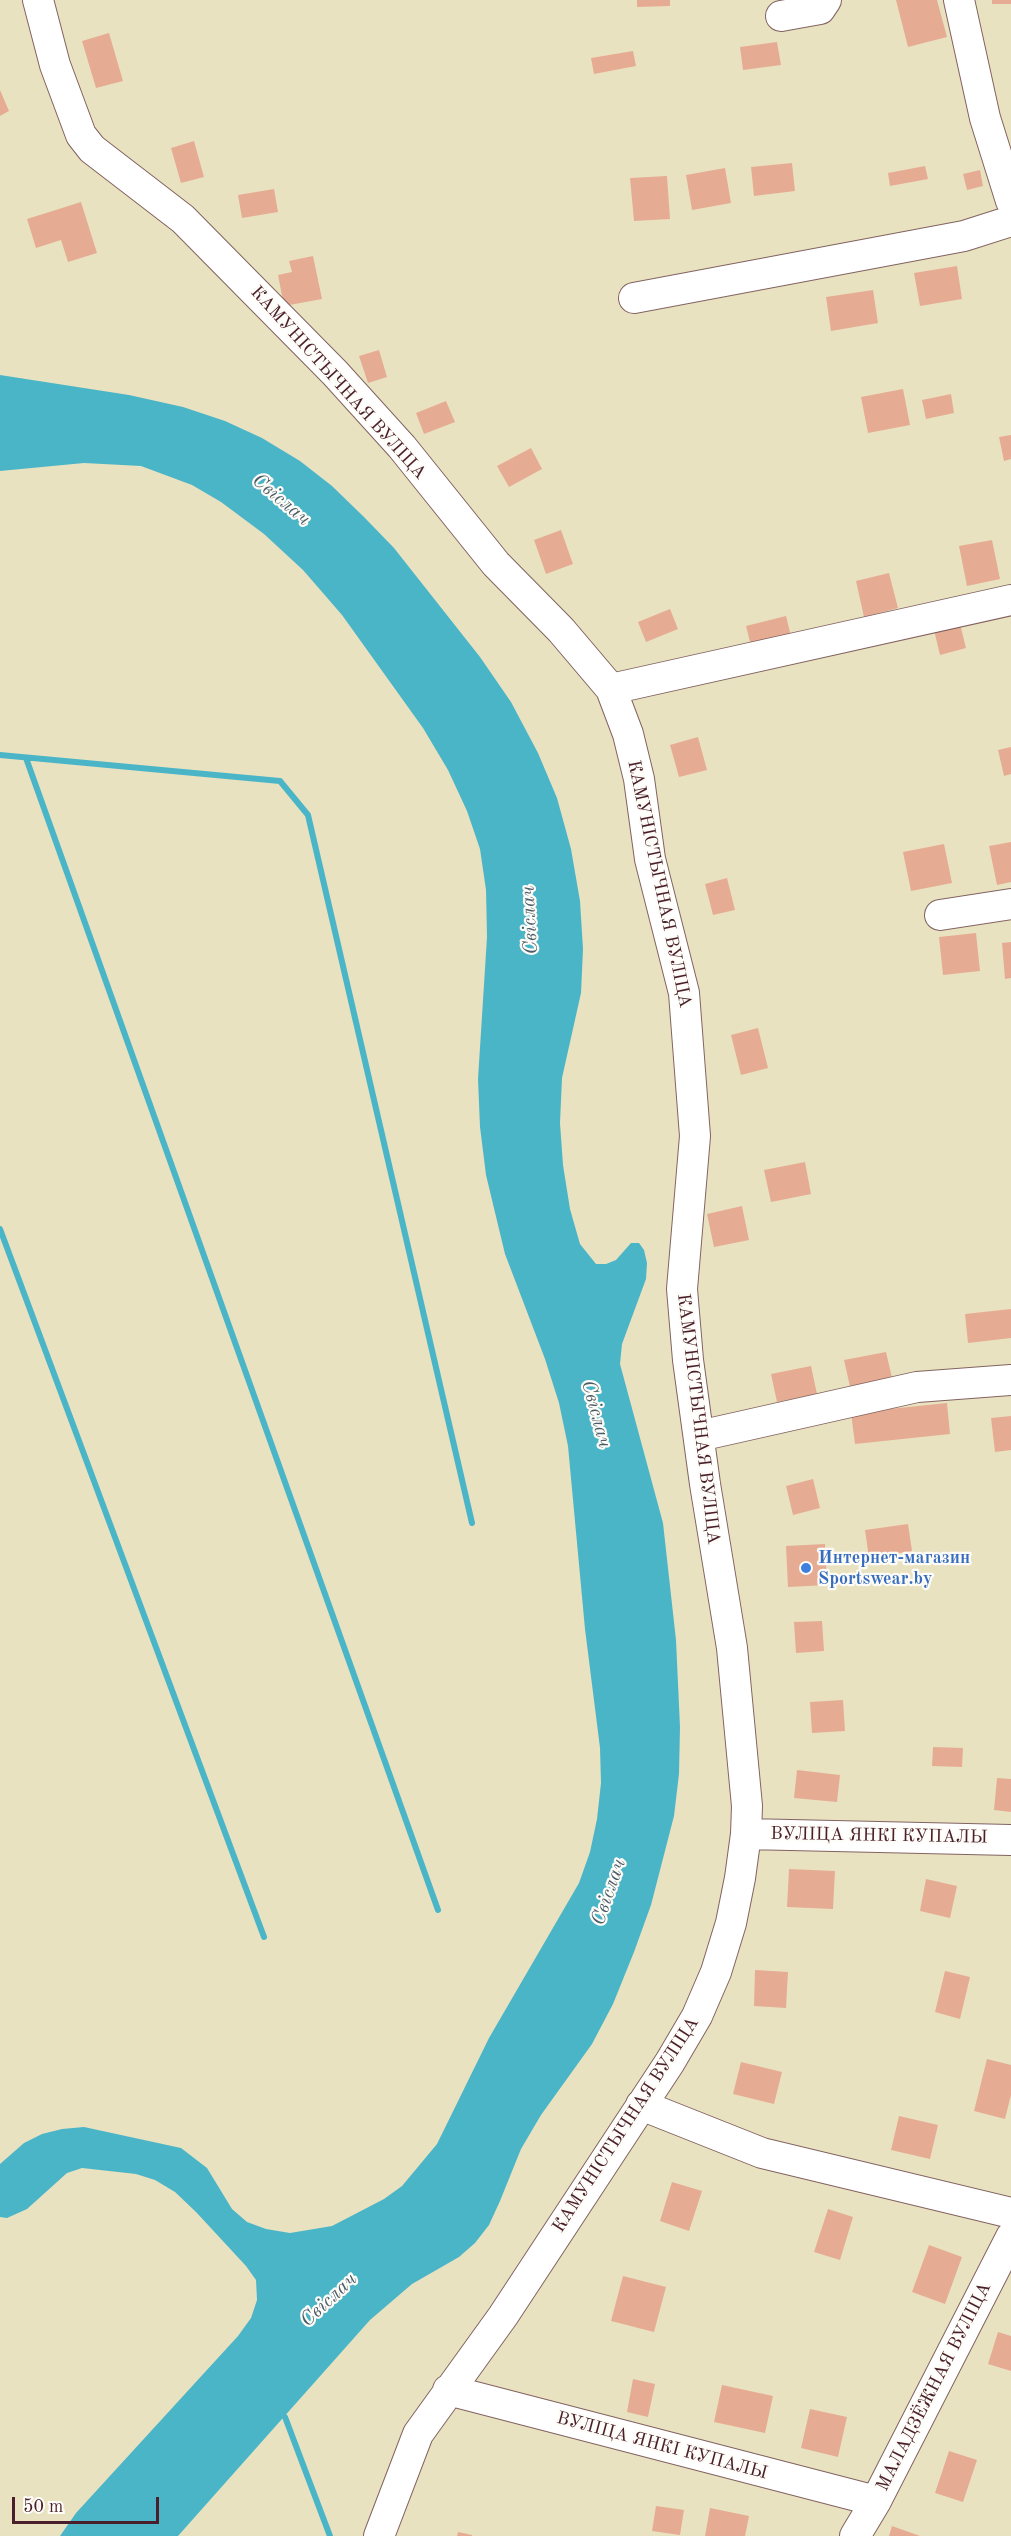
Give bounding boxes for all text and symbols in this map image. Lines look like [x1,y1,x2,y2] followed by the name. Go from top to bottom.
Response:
[246,282,430,484] street label: КАМУНІСТЫЧНАЯ ВУЛІЦА
[247,469,315,531] water label: Свіслач
[622,758,696,1010] street label: КАМУНІСТЫЧНАЯ ВУЛІЦА
[516,885,544,955] water label: Свіслач
[672,1292,724,1546] street label: КАМУНІСТЫЧНАЯ ВУЛІЦА
[575,1377,617,1451] water label: Свіслач
[818,1547,970,1590] place label: Интернет-магазин Sportswear.by
[799,1561,813,1575] marker: Интернет-магазин Sportswear.by
[770,1823,988,1849] street label: ВУЛІЦА ЯНКІ КУПАЛЫ
[586,1855,632,1929] water label: Свіслач
[548,2013,704,2237] street label: КАМУНІСТЫЧНАЯ ВУЛІЦА
[296,2268,362,2332] water label: Свіслач
[872,2279,996,2495] street label: МАЛАДЗЁЖНАЯ ВУЛІЦА
[554,2407,770,2485] street label: ВУЛІЦА ЯНКІ КУПАЛЫ
[15,2485,162,2523] scale bar
[23,2498,63,2516] text: 50 m

